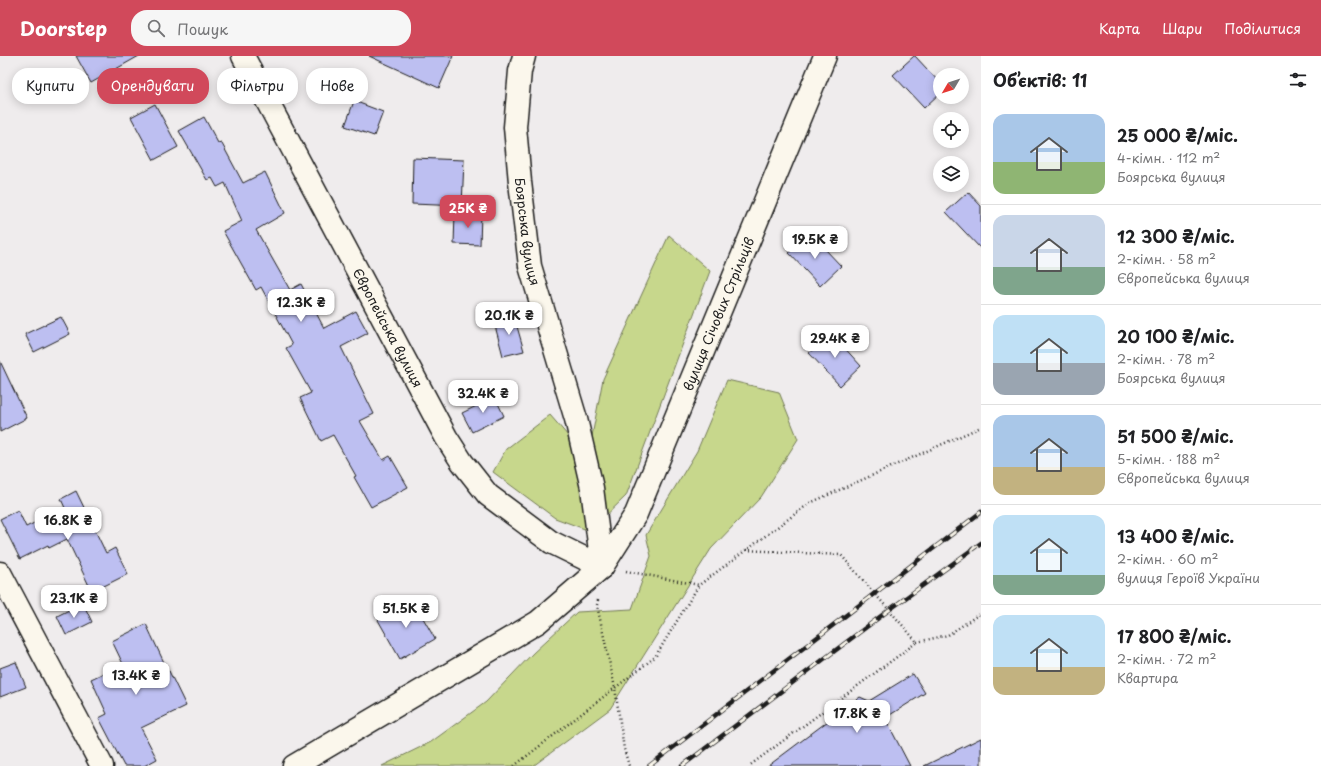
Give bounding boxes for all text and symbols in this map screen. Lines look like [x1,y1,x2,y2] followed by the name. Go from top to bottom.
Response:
[131,10,411,46] search box
[20,14,107,42] text: Doorstep
[145,17,167,39] icon: search
[177,17,228,40] text: Пошук
[1099,18,1140,39] text: Карта
[1162,18,1202,39] text: Шари
[1224,18,1301,39] text: Поділитися
[993,67,1087,93] text: Об’єктів: 11
[12,68,89,104] chip: Купити
[97,68,209,104] chip: Орендувати
[217,68,298,104] chip: Фільтри
[306,68,368,104] chip: Нове
[933,68,969,104] north arrow
[933,68,969,192] map controls
[1287,69,1309,91] icon: filters
[933,112,969,148] button: locate
[1117,122,1238,148] text: 25 000 ₴/міс.
[1025,130,1073,178] icon: home
[1117,148,1220,167] text: 4-кімн. · 112 m²
[933,156,969,192] button: layers
[1117,167,1226,186] text: Боярська вулиця
[511,177,545,288] street label: Боярська вулиця
[440,195,496,229] pin: 25K ₴
[449,198,487,217] text: 25K ₴
[1117,223,1235,249] text: 12 300 ₴/міс.
[778,226,852,260] pin: 19.5K ₴
[792,229,838,248] text: 19.5K ₴
[1025,231,1073,279] icon: home
[678,234,758,394] street label: вулиця Січових Стрільців
[1117,249,1216,268] text: 2-кімн. · 58 m²
[349,264,428,391] street label: Європейська вулиця
[1117,268,1250,287] text: Європейська вулиця
[264,289,338,323] pin: 12.3K ₴
[277,292,325,311] text: 12.3K ₴
[472,302,546,336] pin: 20.1K ₴
[484,305,534,324] text: 20.1K ₴
[1117,323,1235,349] text: 20 100 ₴/міс.
[798,325,872,359] pin: 29.4K ₴
[810,328,860,347] text: 29.4K ₴
[1025,331,1073,379] icon: home
[1117,349,1215,368] text: 2-кімн. · 78 m²
[1117,368,1226,387] text: Боярська вулиця
[446,380,520,414] pin: 32.4K ₴
[457,383,509,402] text: 32.4K ₴
[1117,423,1234,449] text: 51 500 ₴/міс.
[1025,431,1073,479] icon: home
[1117,449,1220,468] text: 5-кімн. · 188 m²
[1117,468,1250,487] text: Європейська вулиця
[31,507,105,541] pin: 16.8K ₴
[44,510,92,529] text: 16.8K ₴
[1117,523,1234,549] text: 13 400 ₴/міс.
[1025,531,1073,579] icon: home
[1117,549,1218,568] text: 2-кімн. · 60 m²
[1117,568,1260,587] text: вулиця Героїв України
[37,585,111,619] pin: 23.1K ₴
[50,588,98,607] text: 23.1K ₴
[369,595,443,629] pin: 51.5K ₴
[382,598,430,617] text: 51.5K ₴
[1117,623,1231,649] text: 17 800 ₴/міс.
[1025,631,1073,679] icon: home
[1117,649,1216,668] text: 2-кімн. · 72 m²
[99,662,173,696] pin: 13.4K ₴
[112,665,160,684] text: 13.4K ₴
[1117,668,1178,687] text: Квартира
[820,700,894,734] pin: 17.8K ₴
[833,703,881,722] text: 17.8K ₴

